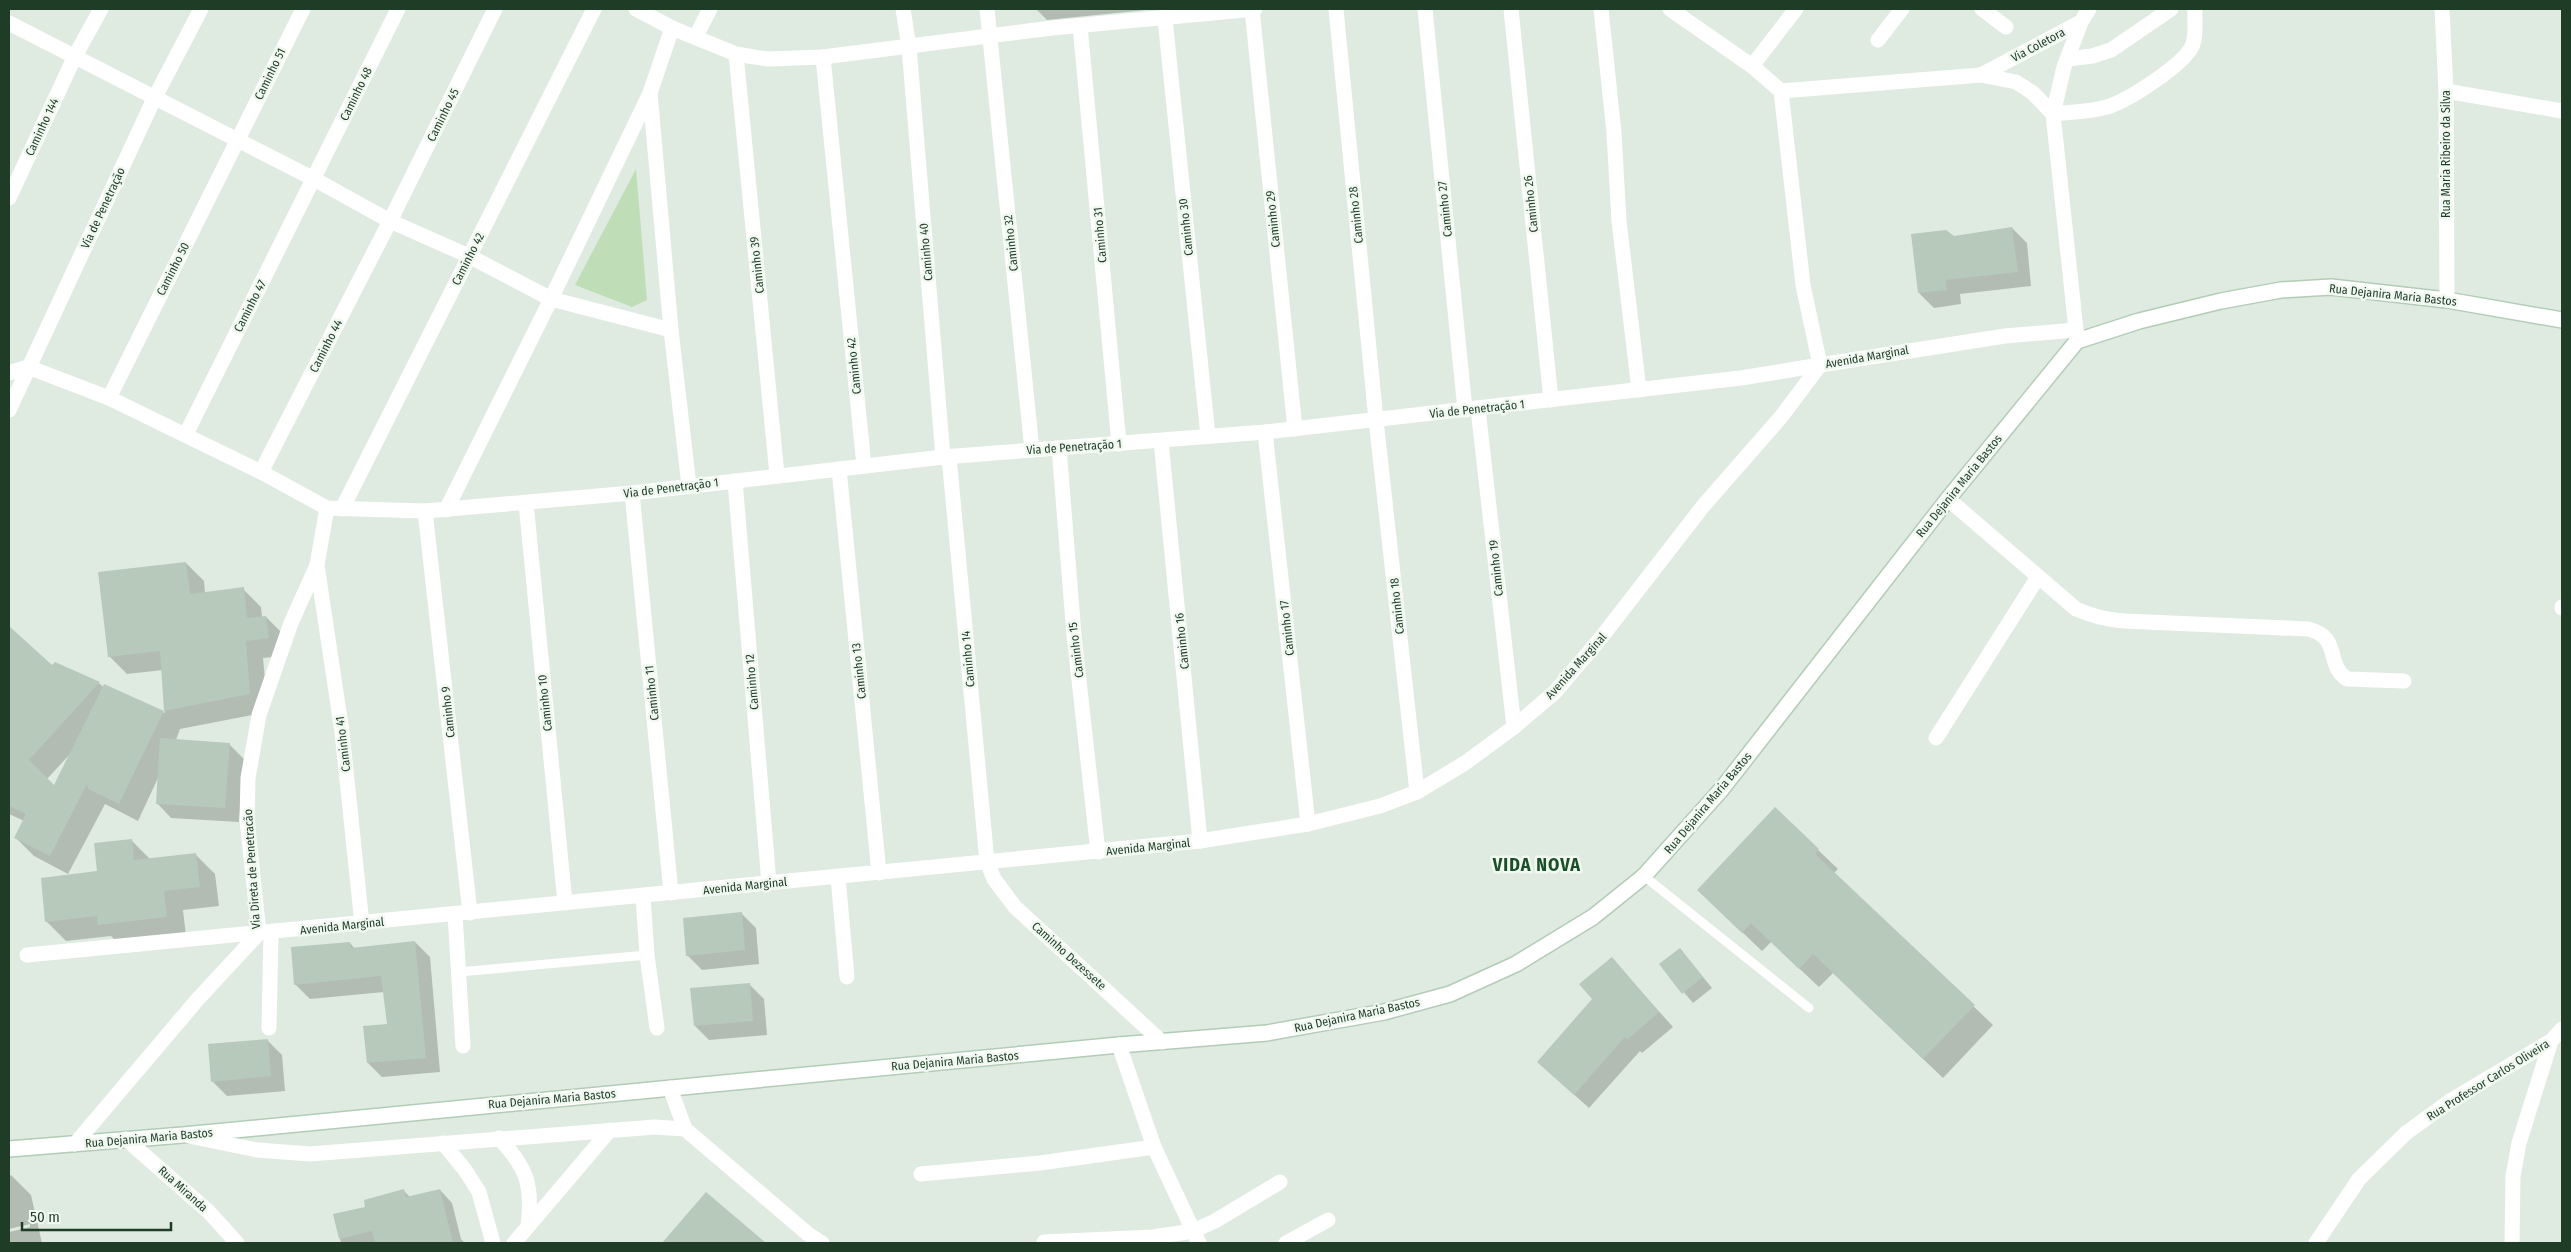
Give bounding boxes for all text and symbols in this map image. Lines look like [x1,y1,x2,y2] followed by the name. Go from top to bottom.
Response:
[2009,25,2067,65] street label: Via Coletora
[252,46,288,102] street label: Caminho 51
[337,65,375,123] street label: Caminho 48
[424,86,462,144] street label: Caminho 45
[2439,90,2453,218] street label: Rua Maria Ribeiro da Silva
[23,96,62,158] street label: Caminho 144
[78,165,128,251] street label: Via de Penetração
[1521,175,1541,233] street label: Caminho 26
[1435,180,1455,238] street label: Caminho 27
[1346,186,1366,244] street label: Caminho 28
[1263,190,1283,248] street label: Caminho 29
[1176,198,1196,256] street label: Caminho 30
[1091,207,1109,263] street label: Caminho 31
[1001,214,1021,272] street label: Caminho 32
[917,223,935,281] street label: Caminho 40
[449,230,487,288] street label: Caminho 42
[747,236,767,294] street label: Caminho 39
[154,240,192,298] street label: Caminho 50
[231,278,269,334] street label: Caminho 47
[2329,281,2457,309] street label: Rua Dejanira Maria Bastos
[307,317,345,375] street label: Caminho 44
[844,337,864,395] street label: Caminho 42
[1824,343,1910,371] street label: Avenida Marginal
[1429,397,1525,421] street label: Via de Penetração 1
[1913,432,2005,540] street label: Rua Dejanira Maria Bastos
[1026,437,1122,457] street label: Via de Penetração 1
[623,475,719,501] street label: Via de Penetração 1
[1486,539,1506,597] street label: Caminho 19
[1387,577,1407,635] street label: Caminho 18
[1277,600,1297,656] street label: Caminho 17
[1172,612,1192,670] street label: Caminho 16
[1066,621,1086,679] street label: Caminho 15
[959,630,977,688] street label: Caminho 14
[1543,630,1609,702] street label: Avenida Marginal
[849,642,869,700] street label: Caminho 13
[743,654,761,710] street label: Caminho 12
[642,665,662,721] street label: Caminho 11
[535,674,555,732] street label: Caminho 10
[438,685,458,738] street label: Caminho 9
[333,715,353,773] street label: Caminho 41
[1661,749,1755,857] street label: Rua Dejanira Maria Bastos
[241,809,263,929] street label: Via Direta de Penetracão
[1105,836,1191,858] street label: Avenida Marginal
[1492,854,1581,876] district label: VIDA NOVA
[702,875,788,897] street label: Avenida Marginal
[299,915,385,937] street label: Avenida Marginal
[1029,919,1109,993] street label: Caminho Dezessete
[1293,995,1421,1035] street label: Rua Dejanira Maria Bastos
[2424,1036,2552,1123] street label: Rua Professor Carlos Oliveira
[891,1048,1019,1074] street label: Rua Dejanira Maria Bastos
[488,1086,616,1112] street label: Rua Dejanira Maria Bastos
[85,1125,213,1151] street label: Rua Dejanira Maria Bastos
[155,1163,211,1215] street label: Rua Miranda
[22,1200,171,1232] scale bar
[30,1208,60,1226] text: 50 m

